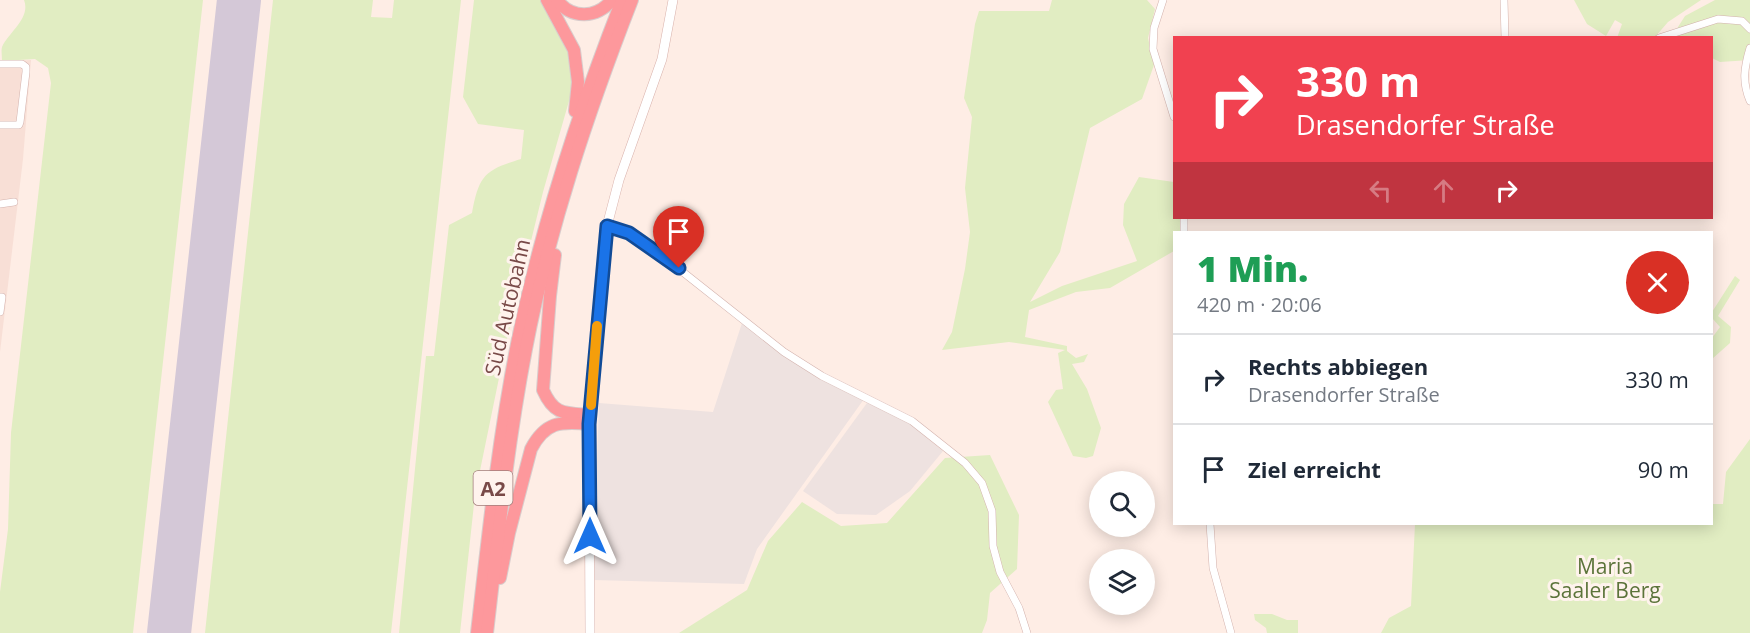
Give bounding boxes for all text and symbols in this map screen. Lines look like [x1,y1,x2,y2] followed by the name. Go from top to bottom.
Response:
[1296,52,1420,109] text: 330 m
[1197,60,1275,138] icon: right
[1296,106,1555,143] text: Drasendorfer Straße
[1364,174,1397,207] icon: left
[1427,174,1460,207] icon: ahead
[1490,174,1523,207] icon: right
[653,206,704,268] pin
[662,215,695,248] icon: arrive
[478,236,536,378] street label: Süd Autobahn
[1197,244,1308,293] text: 1 Min.
[1626,251,1689,314] button: close
[1197,291,1322,318] text: 420 m · 20:06
[1248,351,1428,381] text: Rechts abbiegen
[1197,363,1230,396] icon: right
[1625,364,1689,394] text: 330 m
[1248,381,1440,408] text: Drasendorfer Straße
[1197,453,1230,486] icon: arrive
[1248,454,1381,484] text: Ziel erreicht
[1638,454,1689,484] text: 90 m
[474,471,512,505] road number: A2
[1089,471,1155,615] map controls
[1089,471,1155,537] button: search
[558,504,622,568] position arrow
[1089,549,1155,615] button: layers
[1549,552,1661,604] park label: Maria Saaler Berg

